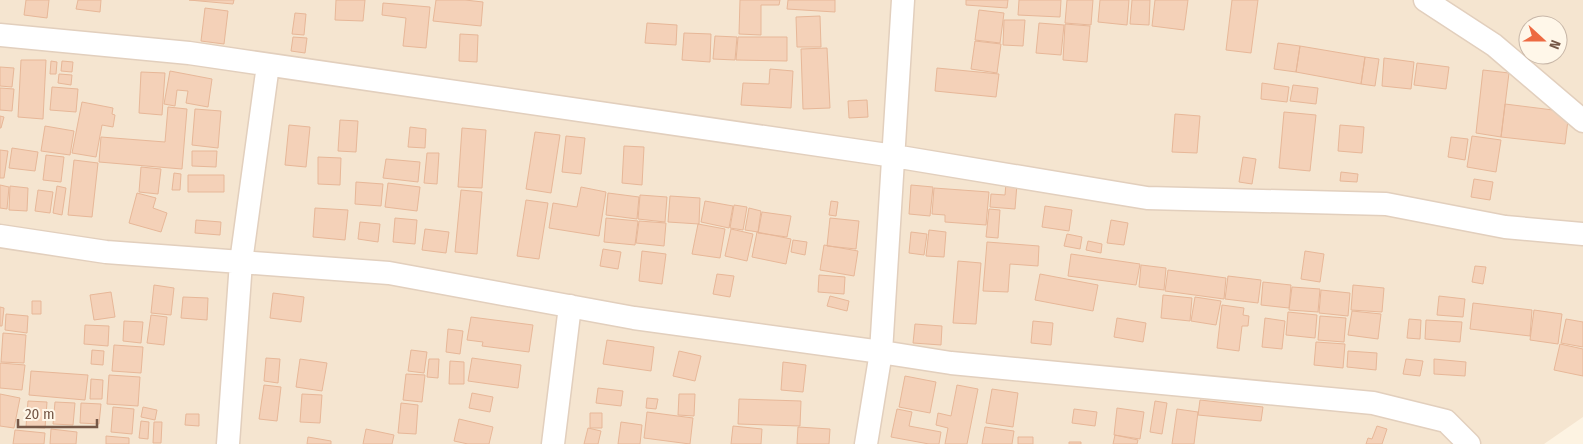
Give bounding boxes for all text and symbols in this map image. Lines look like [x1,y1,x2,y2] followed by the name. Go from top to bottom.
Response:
[1518,15,1568,65] north arrow
[1545,38,1564,51] text: N
[18,396,96,428] scale bar
[25,405,55,423] text: 20 m

